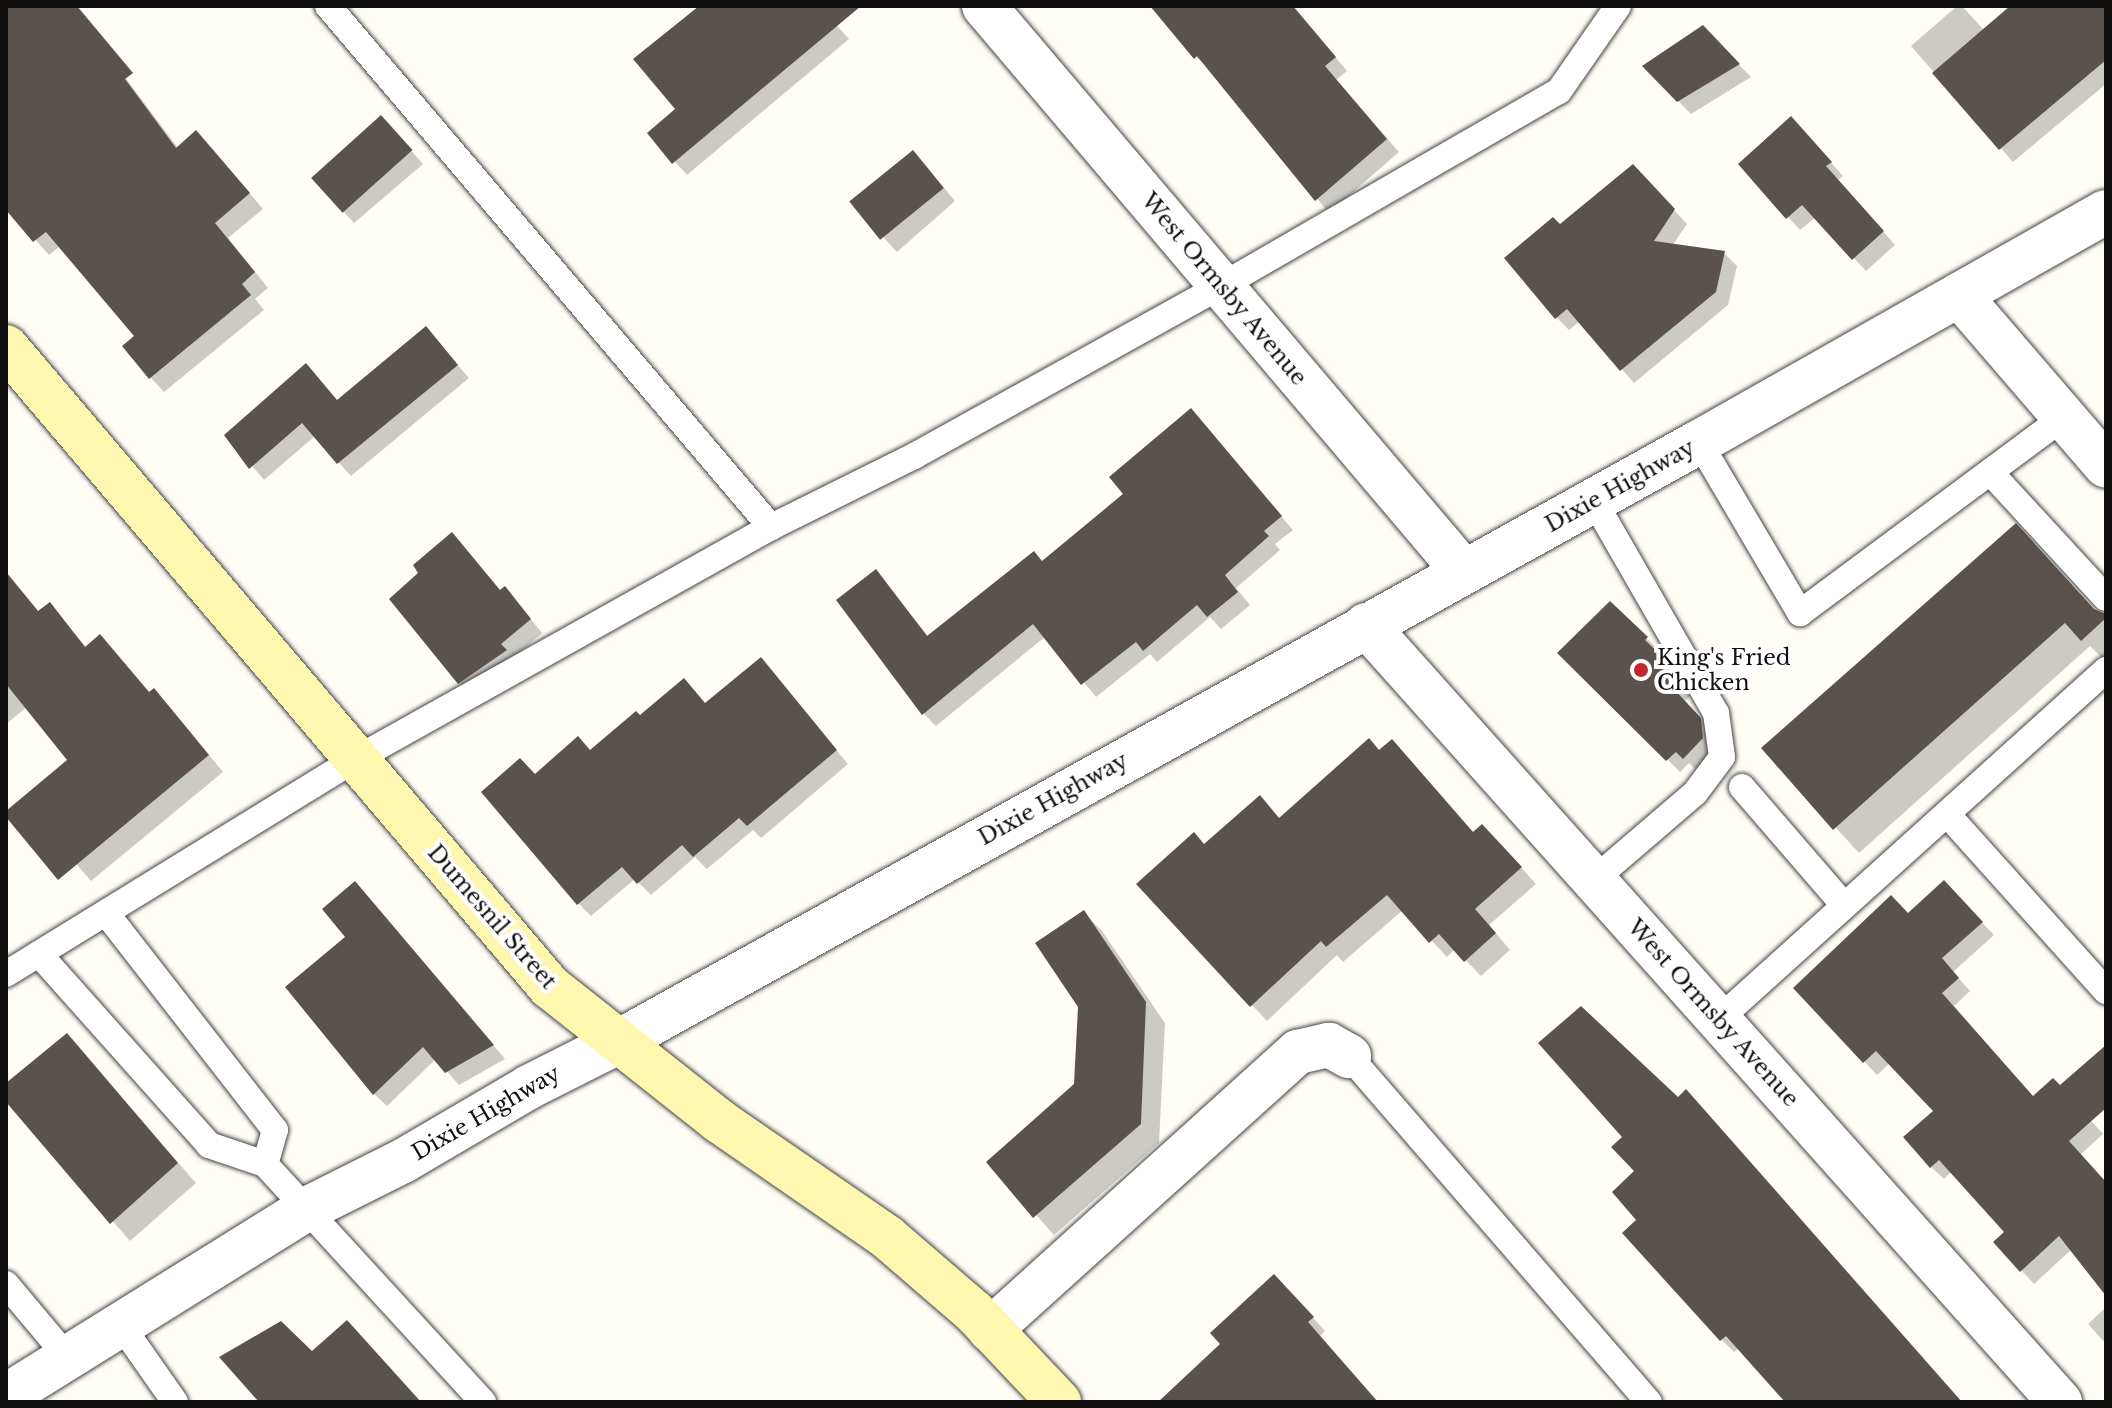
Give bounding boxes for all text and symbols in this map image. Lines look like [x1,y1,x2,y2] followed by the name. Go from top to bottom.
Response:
[1135,187,1313,391] street label: West Ormsby Avenue
[1541,434,1699,538] street label: Dixie Highway
[1657,644,1791,696] place label: King's Fried Chicken
[1632,661,1650,679] marker: King's Fried Chicken
[974,747,1132,851] street label: Dixie Highway
[422,839,562,995] street label: Dumesnil Street
[1621,913,1805,1113] street label: West Ormsby Avenue
[407,1060,565,1166] street label: Dixie Highway

